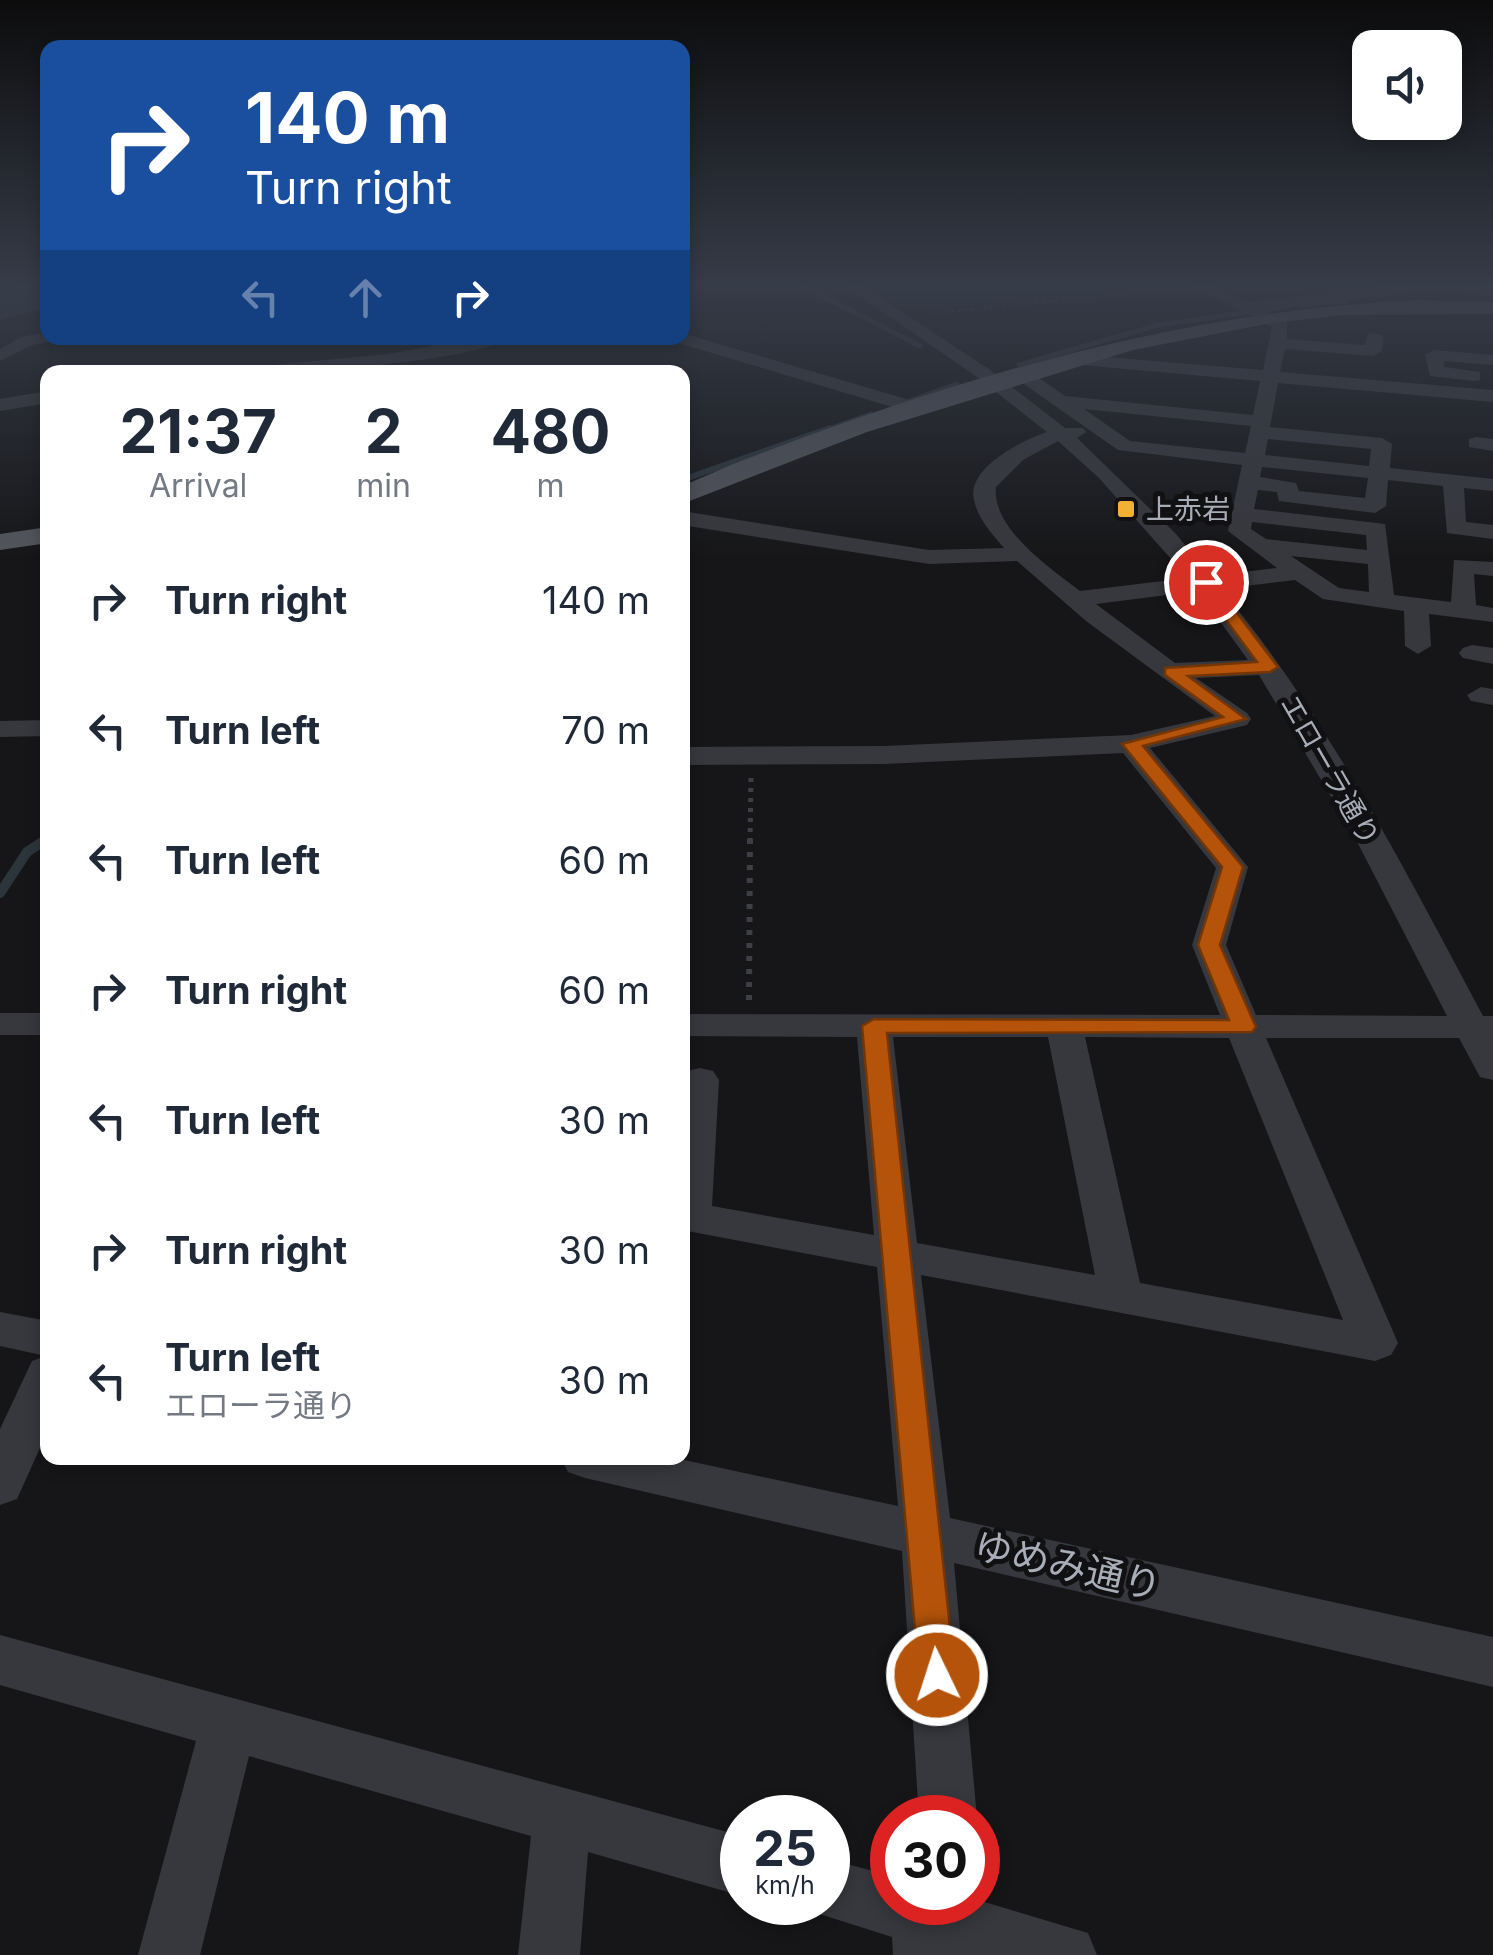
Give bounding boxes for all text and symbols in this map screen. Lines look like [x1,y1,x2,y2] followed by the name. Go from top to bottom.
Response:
[1352,30,1462,140] map controls
[1352,30,1462,140] button: sound
[245,75,450,160] text: 140 m
[80,80,210,210] icon: right
[245,160,452,215] text: Turn right
[233,270,288,325] icon: left
[338,270,393,325] icon: ahead
[443,270,498,325] icon: right
[119,395,277,467] text: 21:37
[365,395,403,467] text: 2
[490,395,611,467] text: 480
[149,466,247,505] text: Arrival
[356,466,411,505] text: min
[536,466,564,505] text: m
[1146,492,1230,526] place label: 上赤岩
[1115,498,1137,520] marker: 上赤岩
[1164,540,1249,625] pin
[1179,555,1234,610] icon: arrive
[80,573,135,628] icon: right
[165,577,347,623] text: Turn right
[542,577,650,623] text: 140 m
[1273,689,1387,851] street label: エローラ通り
[80,703,135,758] icon: left
[165,707,320,753] text: Turn left
[561,707,650,753] text: 70 m
[80,833,135,888] icon: left
[165,837,320,883] text: Turn left
[558,837,650,883] text: 60 m
[80,963,135,1018] icon: right
[165,967,347,1013] text: Turn right
[558,967,650,1013] text: 60 m
[80,1093,135,1148] icon: left
[165,1097,320,1143] text: Turn left
[559,1097,650,1143] text: 30 m
[80,1223,135,1278] icon: right
[165,1227,347,1273] text: Turn right
[559,1227,650,1273] text: 30 m
[165,1334,320,1380] text: Turn left
[80,1353,135,1408] icon: left
[559,1357,650,1403] text: 30 m
[165,1386,357,1425] text: エローラ通り
[970,1521,1166,1609] street label: ゆめみ通り
[885,1623,989,1727] position arrow
[870,1795,1000,1925] speed limit sign: 30
[753,1818,817,1878] text: 25
[755,1870,815,1900] text: km/h

